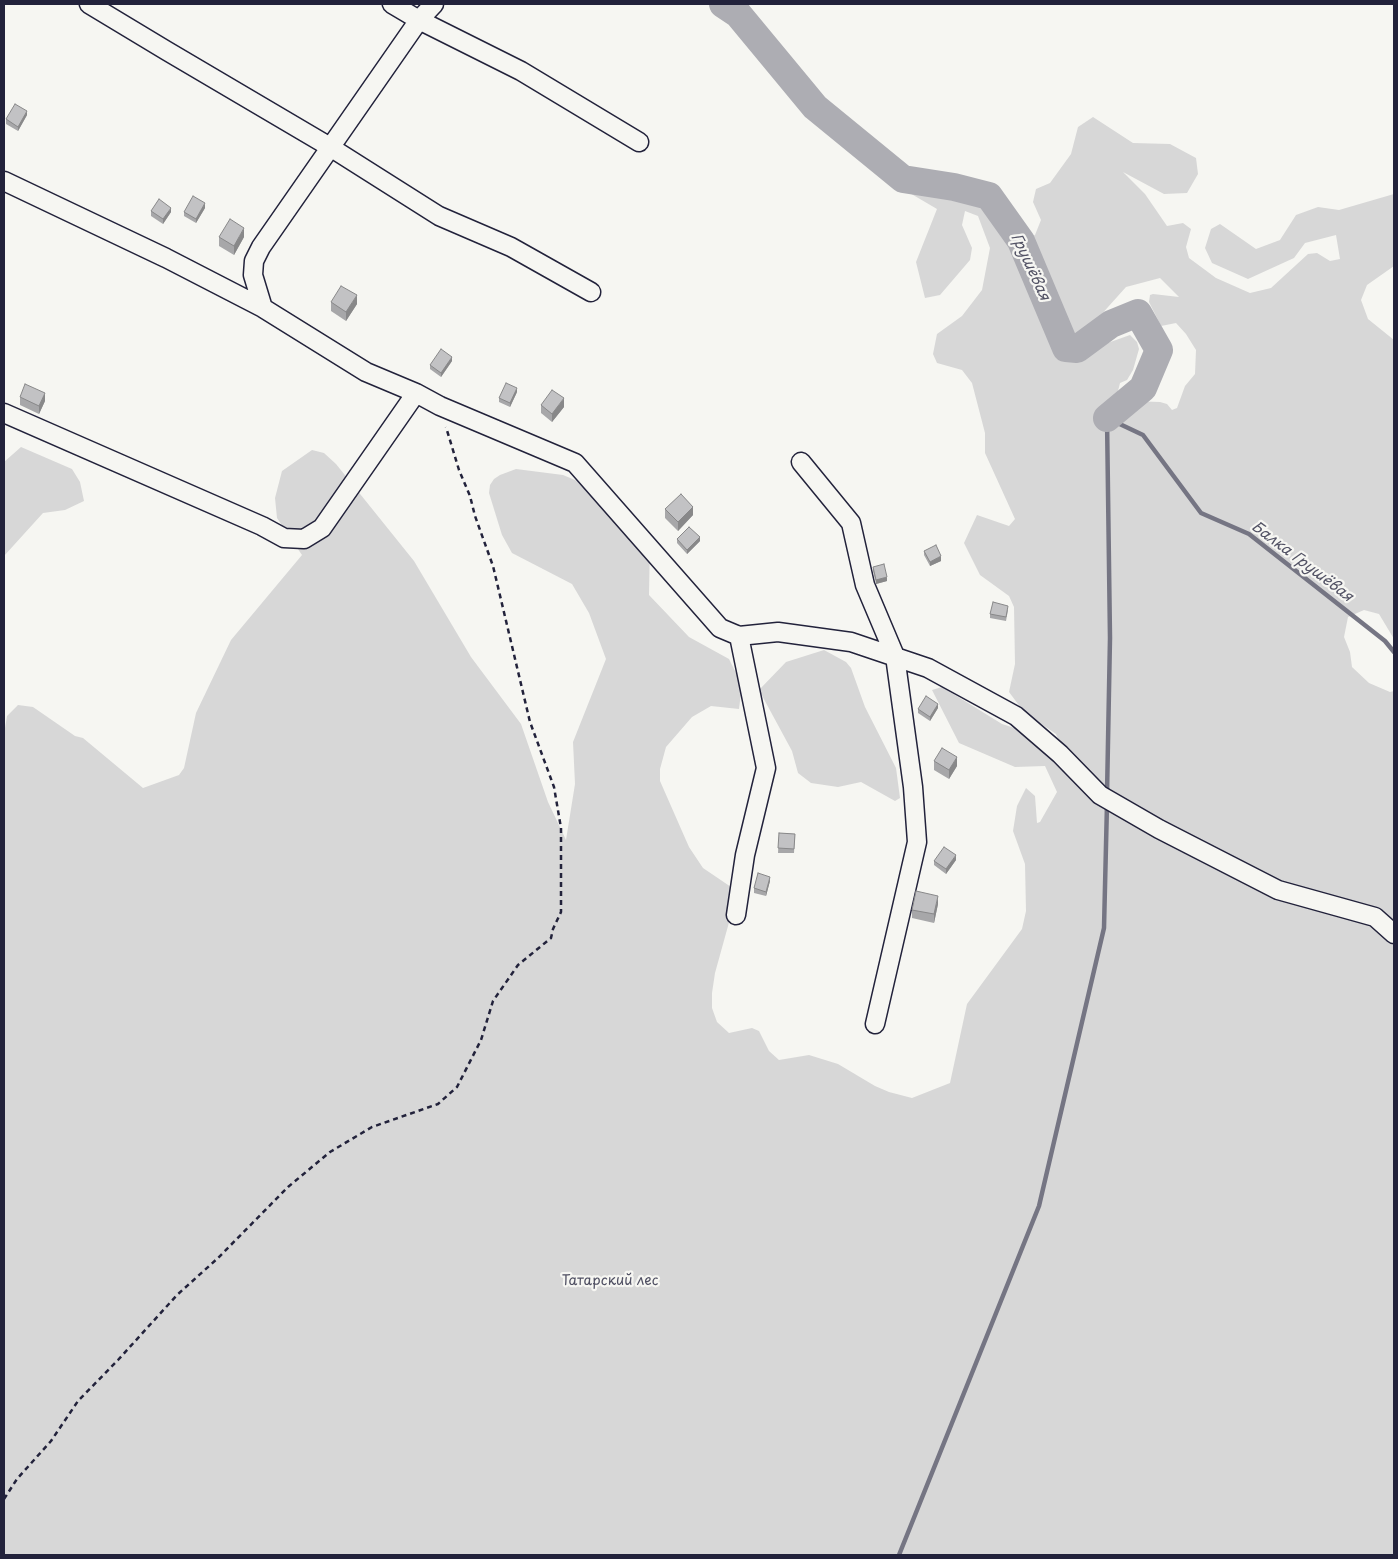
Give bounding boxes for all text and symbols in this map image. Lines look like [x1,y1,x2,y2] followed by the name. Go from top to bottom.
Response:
[1007,231,1053,303] water label: Грушёвая
[1248,518,1356,606] water label: Балка Грушёвая
[562,1273,658,1289] park label: Татарский лес

